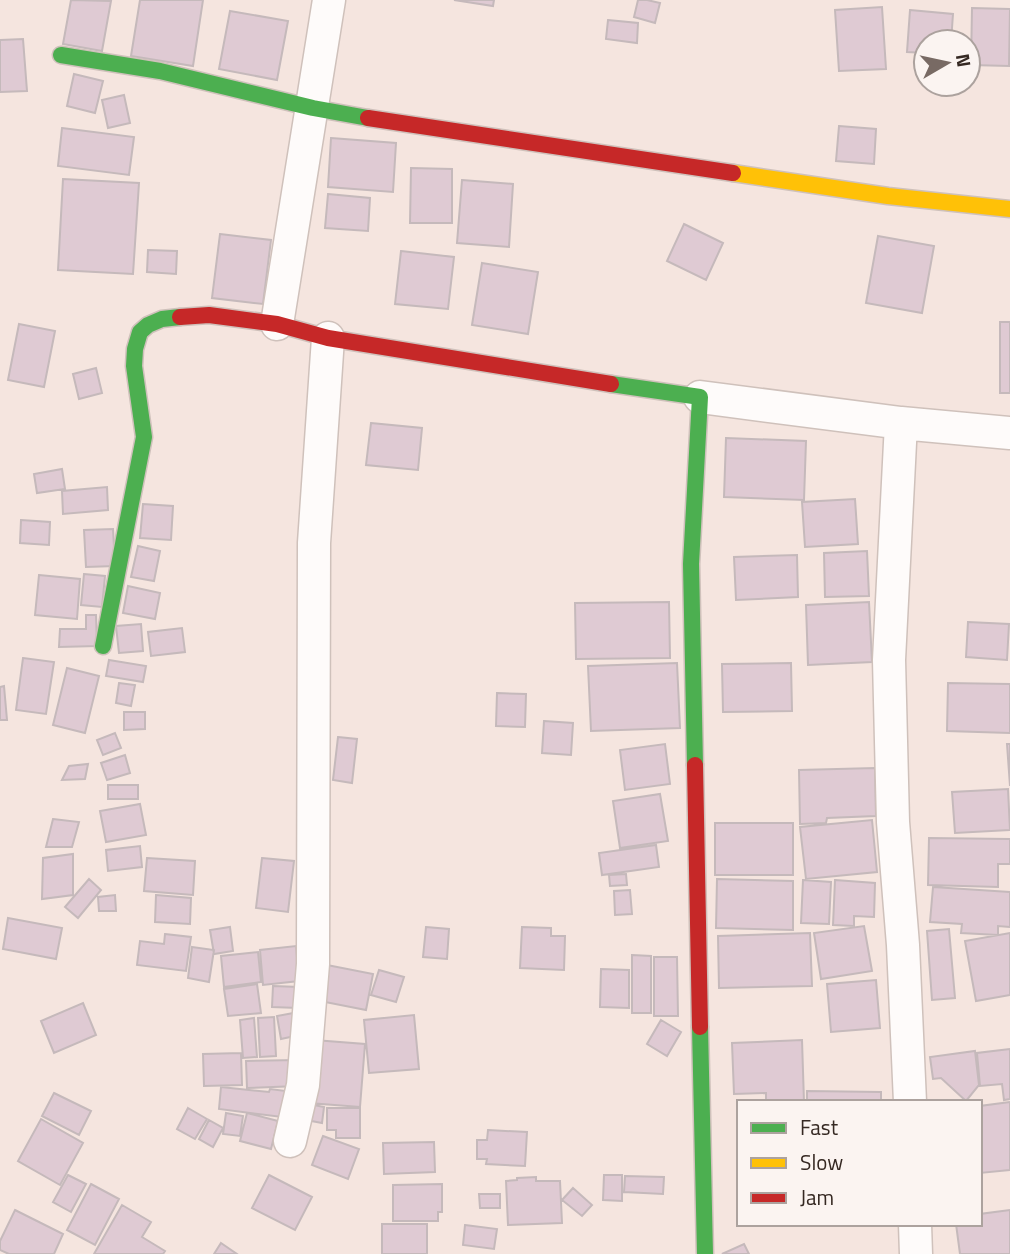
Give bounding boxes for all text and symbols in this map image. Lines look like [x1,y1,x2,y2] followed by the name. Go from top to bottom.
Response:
[912,28,982,98] north arrow
[949,51,980,69] text: N
[737,1100,982,1226] legend
[800,1111,839,1143] text: Fast
[800,1146,843,1178] text: Slow
[800,1181,834,1213] text: Jam

